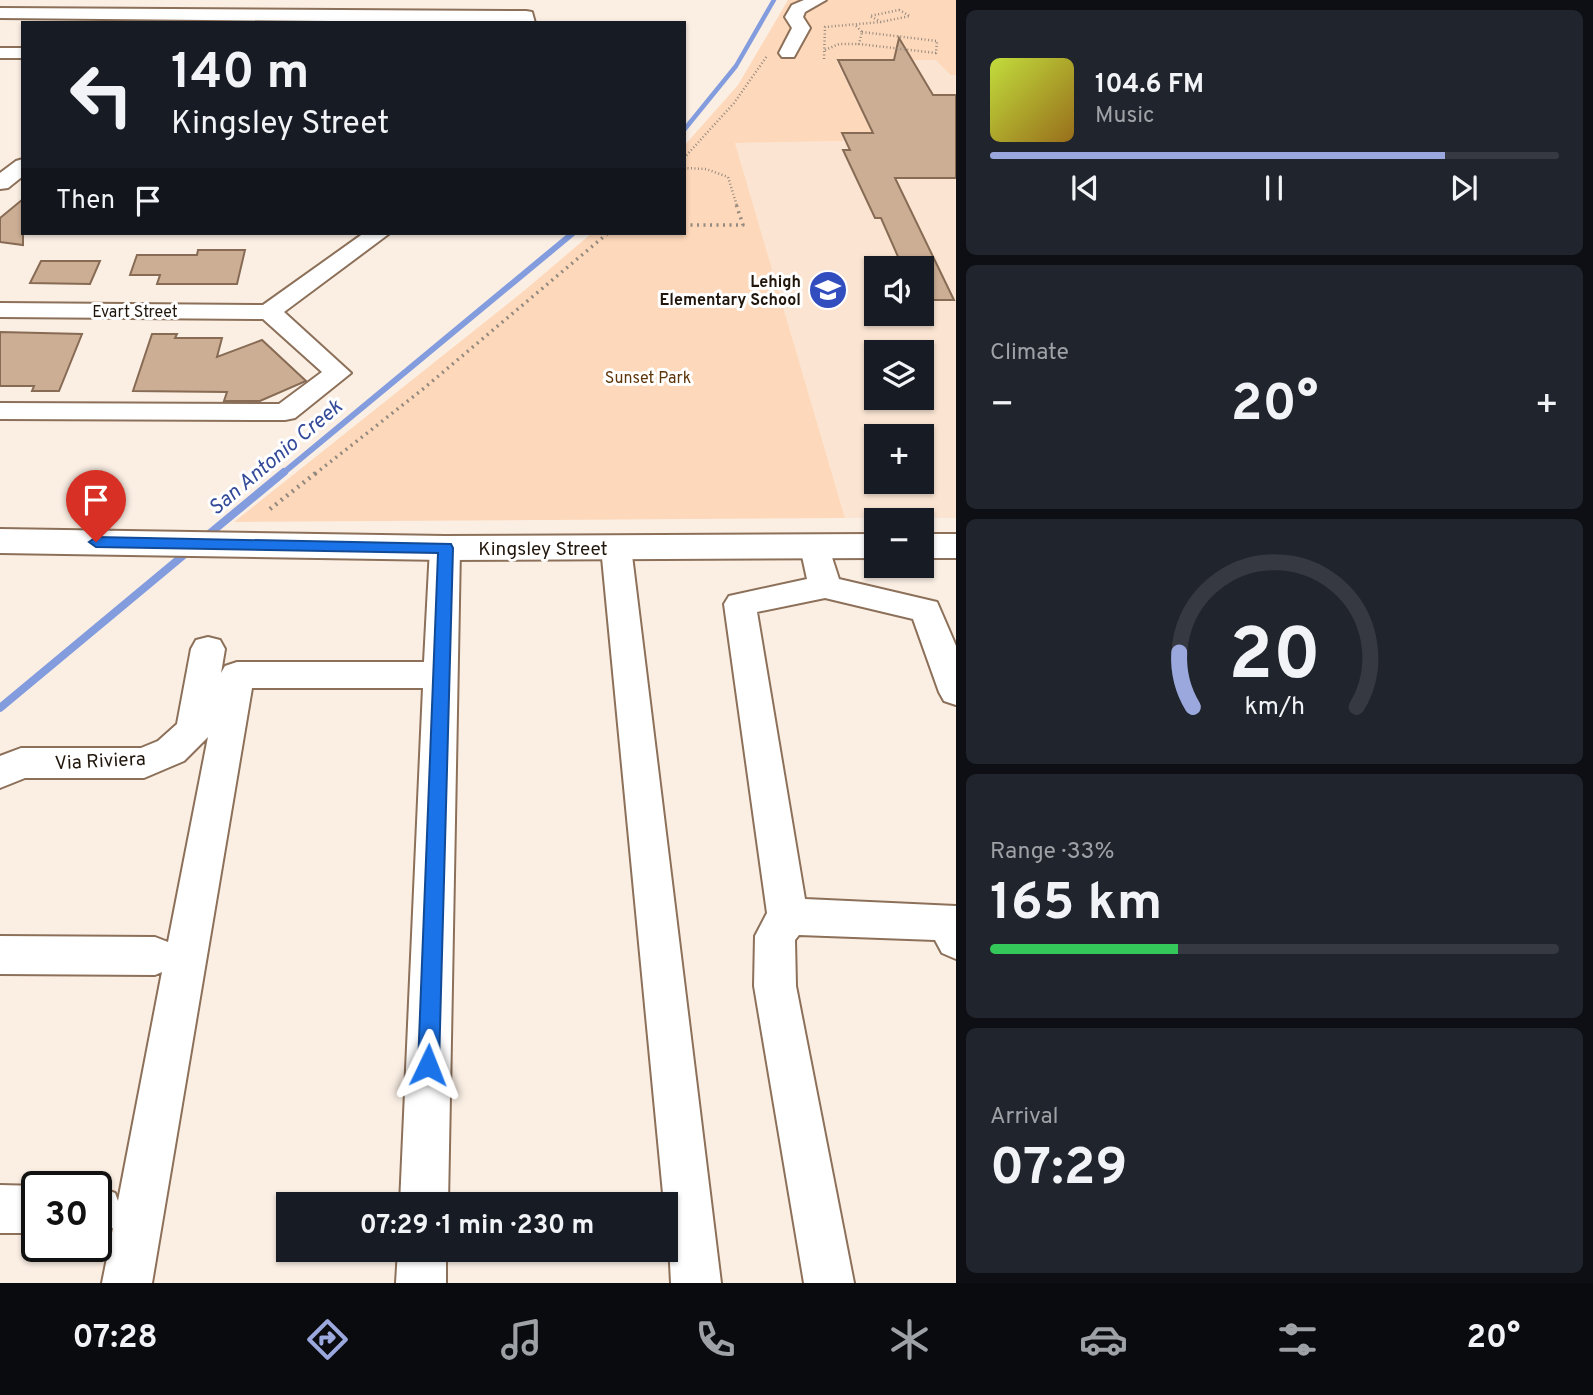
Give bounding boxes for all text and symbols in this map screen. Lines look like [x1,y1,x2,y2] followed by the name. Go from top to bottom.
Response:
[171,44,310,106] text: 140 m
[56,49,147,140] icon: left
[1095,69,1204,102] text: 104.6 FM
[1095,102,1155,131] text: Music
[171,105,389,145] text: Kingsley Street
[1066,169,1104,207] icon: previous
[1255,169,1293,207] icon: pause
[1445,169,1483,207] icon: next
[129,182,167,220] icon: arrive
[56,185,115,218] text: Then
[864,256,934,578] map controls
[864,256,934,326] button: sound
[807,269,849,311] school or university icon: Lehigh Elementary School
[659,273,801,311] place label: Lehigh Elementary School
[92,303,178,323] street label: Evart Street
[990,339,1069,368] text: Climate
[864,340,934,410] button: layers
[605,369,691,389] park label: Sunset Park
[1231,373,1318,439] text: 20°
[990,382,1015,431] text: −
[1534,382,1559,431] text: +
[203,394,349,522] water label: San Antonio Creek
[864,424,934,494] button: +
[66,470,126,542] pin
[77,481,115,519] icon: arrive
[864,508,934,578] button: −
[478,538,608,562] street label: Kingsley Street
[1228,614,1321,706] text: 20
[1244,692,1305,724] text: km/h
[54,748,146,776] street label: Via Riviera
[990,838,1114,867] text: Range · 33%
[990,872,1162,938] text: 165 km
[391,1028,465,1102] position arrow
[990,1103,1059,1132] text: Arrival
[990,1137,1128,1203] text: 07:29
[21,1171,112,1262] speed limit sign: 30
[360,1210,594,1243] text: 07:29 · 1 min · 230 m
[303,1315,352,1364] icon: directions
[497,1315,546,1364] icon: music
[691,1315,740,1364] icon: phone
[885,1315,934,1364] icon: climate
[1079,1315,1128,1364] icon: car
[1273,1315,1322,1364] icon: filters
[72,1319,158,1359] text: 07:28
[1467,1319,1520,1359] text: 20°

